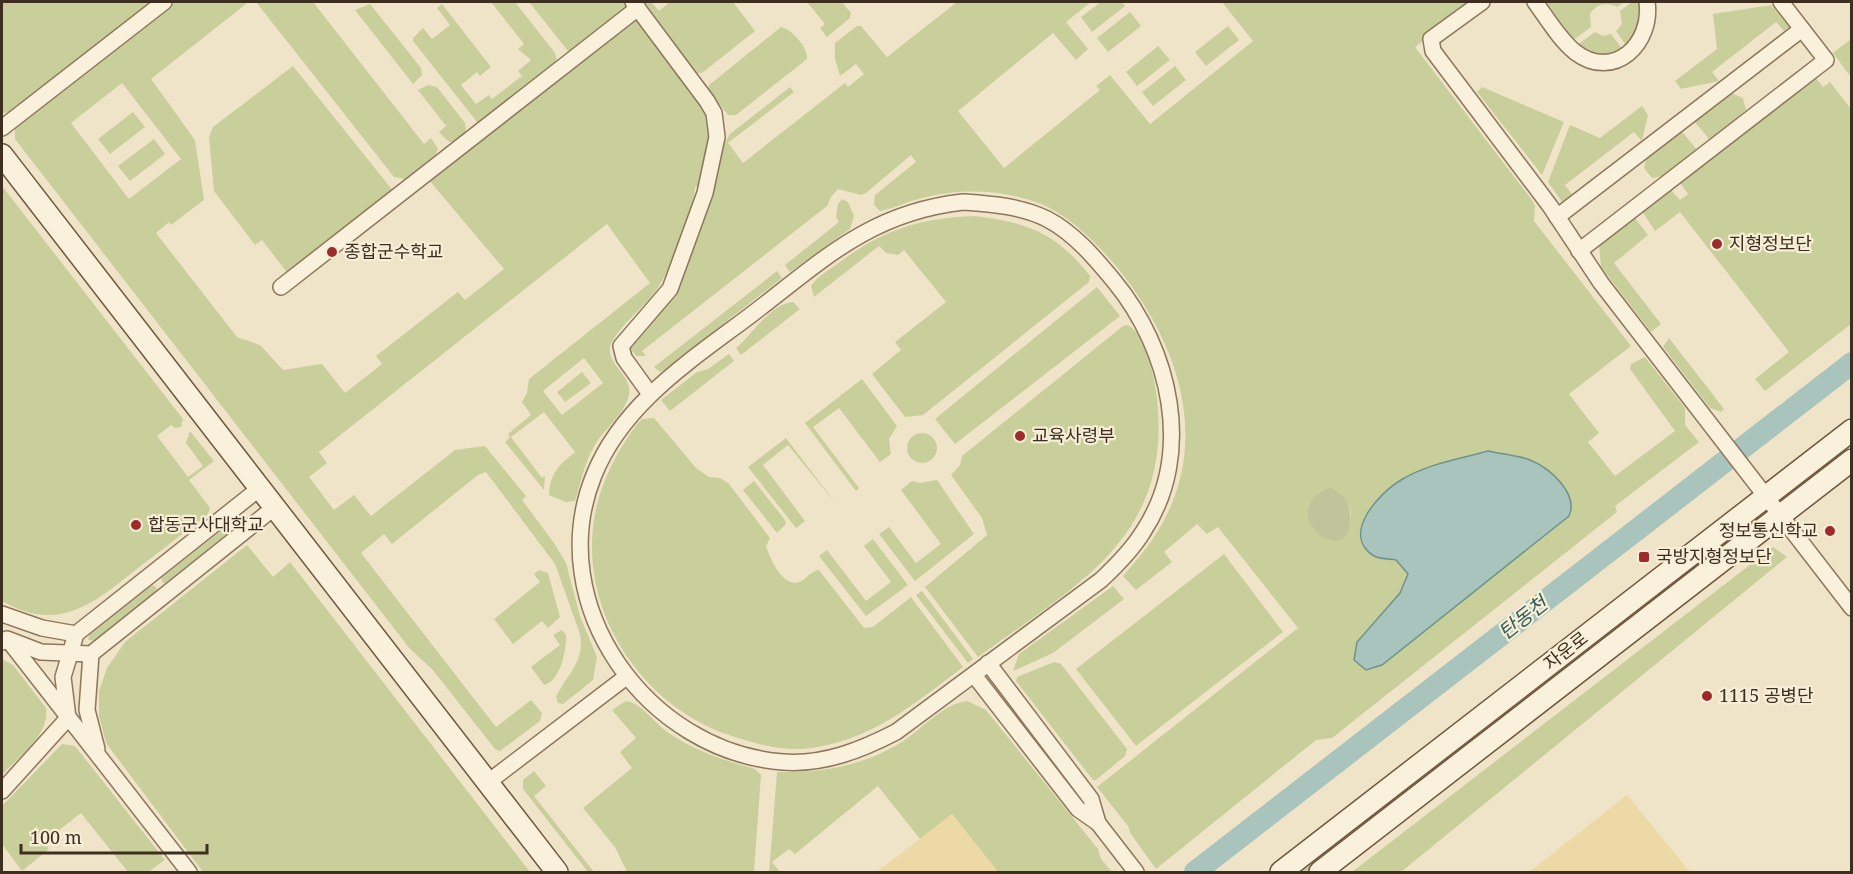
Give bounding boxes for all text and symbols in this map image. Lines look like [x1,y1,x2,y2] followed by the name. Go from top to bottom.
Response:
[1729,231,1812,255] place label: 지형정보단
[1710,237,1724,251] marker: 지형정보단
[344,239,443,263] place label: 종합군수학교
[325,245,339,259] marker: 종합군수학교
[1032,423,1115,447] place label: 교육사령부
[1013,429,1027,443] marker: 교육사령부
[148,512,264,536] place label: 합동군사대학교
[129,518,143,532] marker: 합동군사대학교
[1719,518,1818,542] place label: 정보통신학교
[1823,524,1837,538] marker: 정보통신학교
[1656,544,1772,568] place label: 국방지형정보단
[1637,550,1651,564] marker: 국방지형정보단
[1493,588,1555,645] water label: 탄동천
[1538,625,1592,675] street label: 자운로
[1719,683,1814,707] place label: 1115 공병단
[1700,689,1714,703] marker: 1115 공병단
[21,817,207,855] scale bar
[30,825,82,849] text: 100 m

